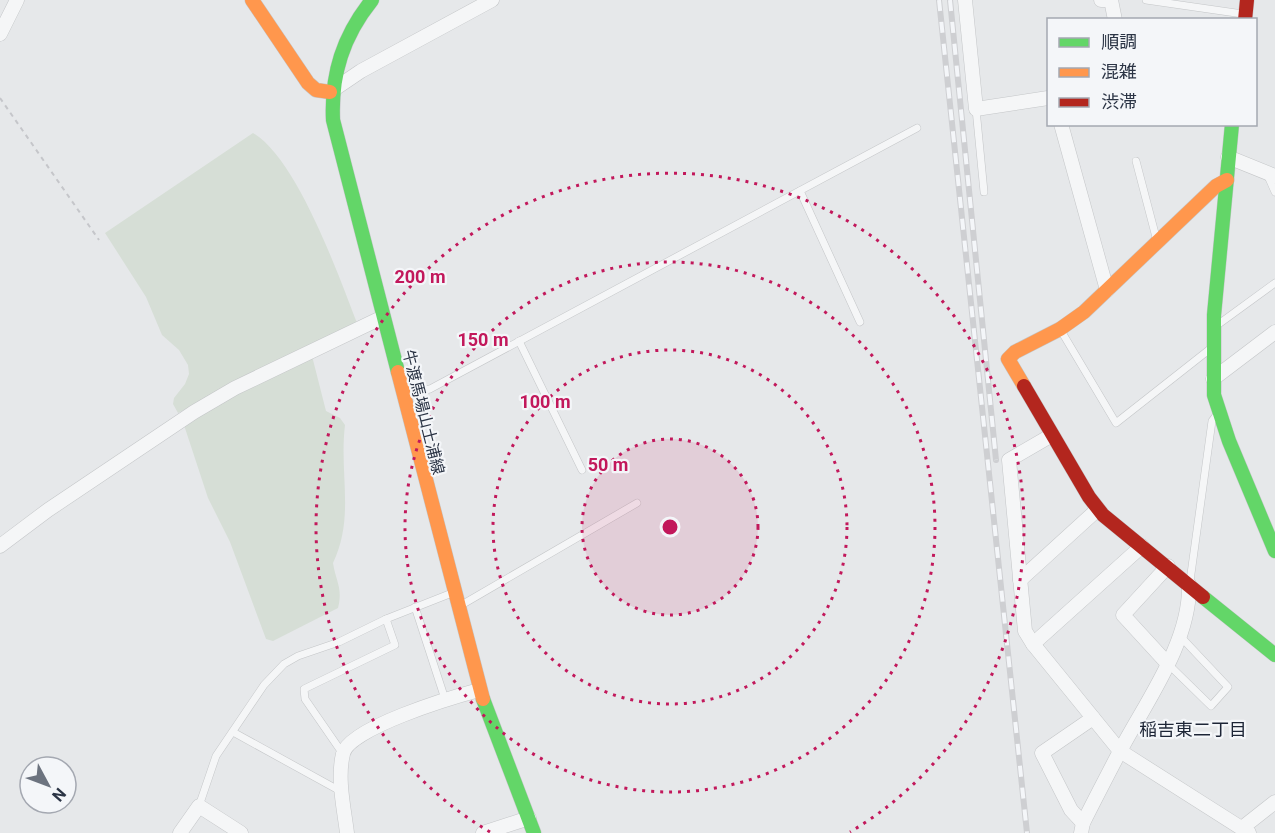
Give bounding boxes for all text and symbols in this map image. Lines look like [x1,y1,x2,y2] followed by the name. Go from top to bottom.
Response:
[1047,18,1257,126] legend
[1101,31,1137,52] text: 順調
[1101,61,1137,82] text: 混雑
[1101,91,1137,112] text: 渋滞
[394,266,446,287] text: 200 m
[457,329,509,350] text: 150 m
[399,348,448,477] street label: 牛渡馬場山土浦線
[519,391,571,412] text: 100 m
[588,454,628,475] text: 50 m
[660,517,680,537] centre of rings
[1139,719,1247,740] district label: 稲吉東二丁目
[18,755,78,815] north arrow
[48,784,70,805] text: N

